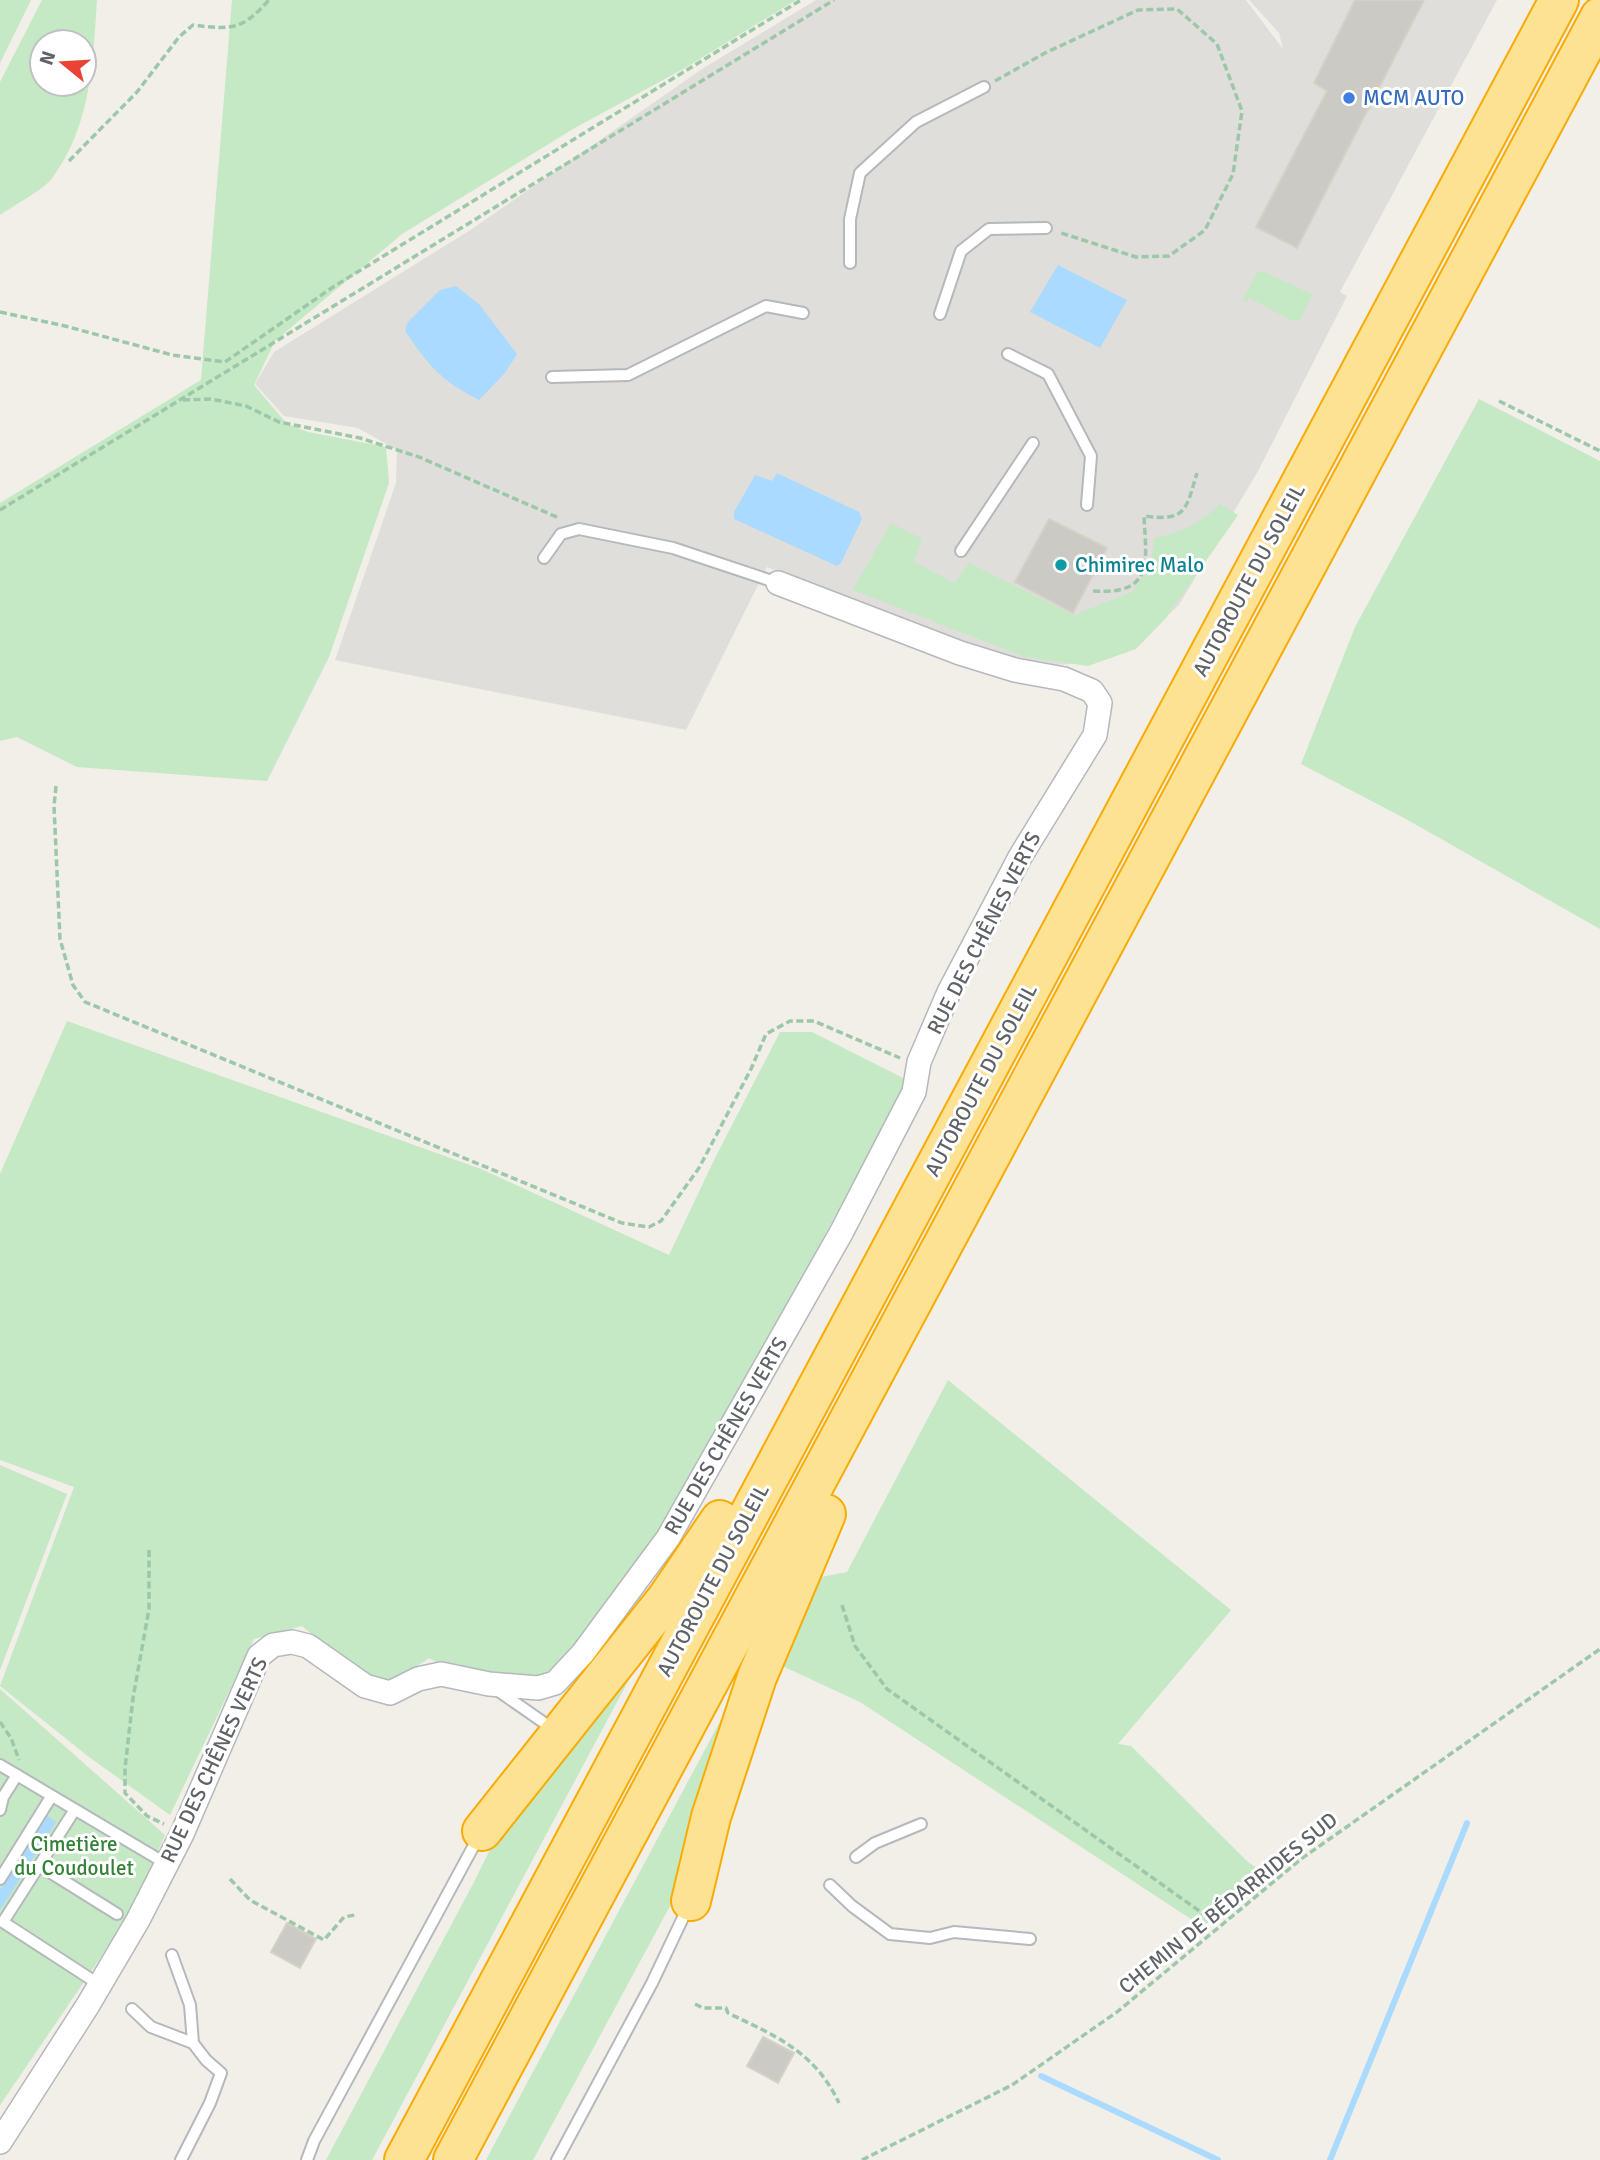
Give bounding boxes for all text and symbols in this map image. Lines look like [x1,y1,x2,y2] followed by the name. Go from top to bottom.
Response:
[28,28,98,98] north arrow
[34,48,61,68] text: N
[1363,85,1464,111] place label: MCM AUTO
[1341,90,1357,106] marker: MCM AUTO
[1187,479,1311,681] street label: AUTOROUTE DU SOLEIL
[1075,552,1204,578] place label: Chimirec Malo
[1053,557,1069,573] marker: Chimirec Malo
[922,827,1046,1039] street label: RUE DES CHÊNES VERTS
[919,979,1043,1181] street label: AUTOROUTE DU SOLEIL
[659,1332,793,1540] street label: RUE DES CHÊNES VERTS
[651,1479,775,1681] street label: AUTOROUTE DU SOLEIL
[155,1653,273,1867] street label: RUE DES CHÊNES VERTS
[1113,1807,1343,1999] street label: CHEMIN DE BÉDARRIDES SUD
[14,1831,134,1881] park label: Cimetière du Coudoulet

